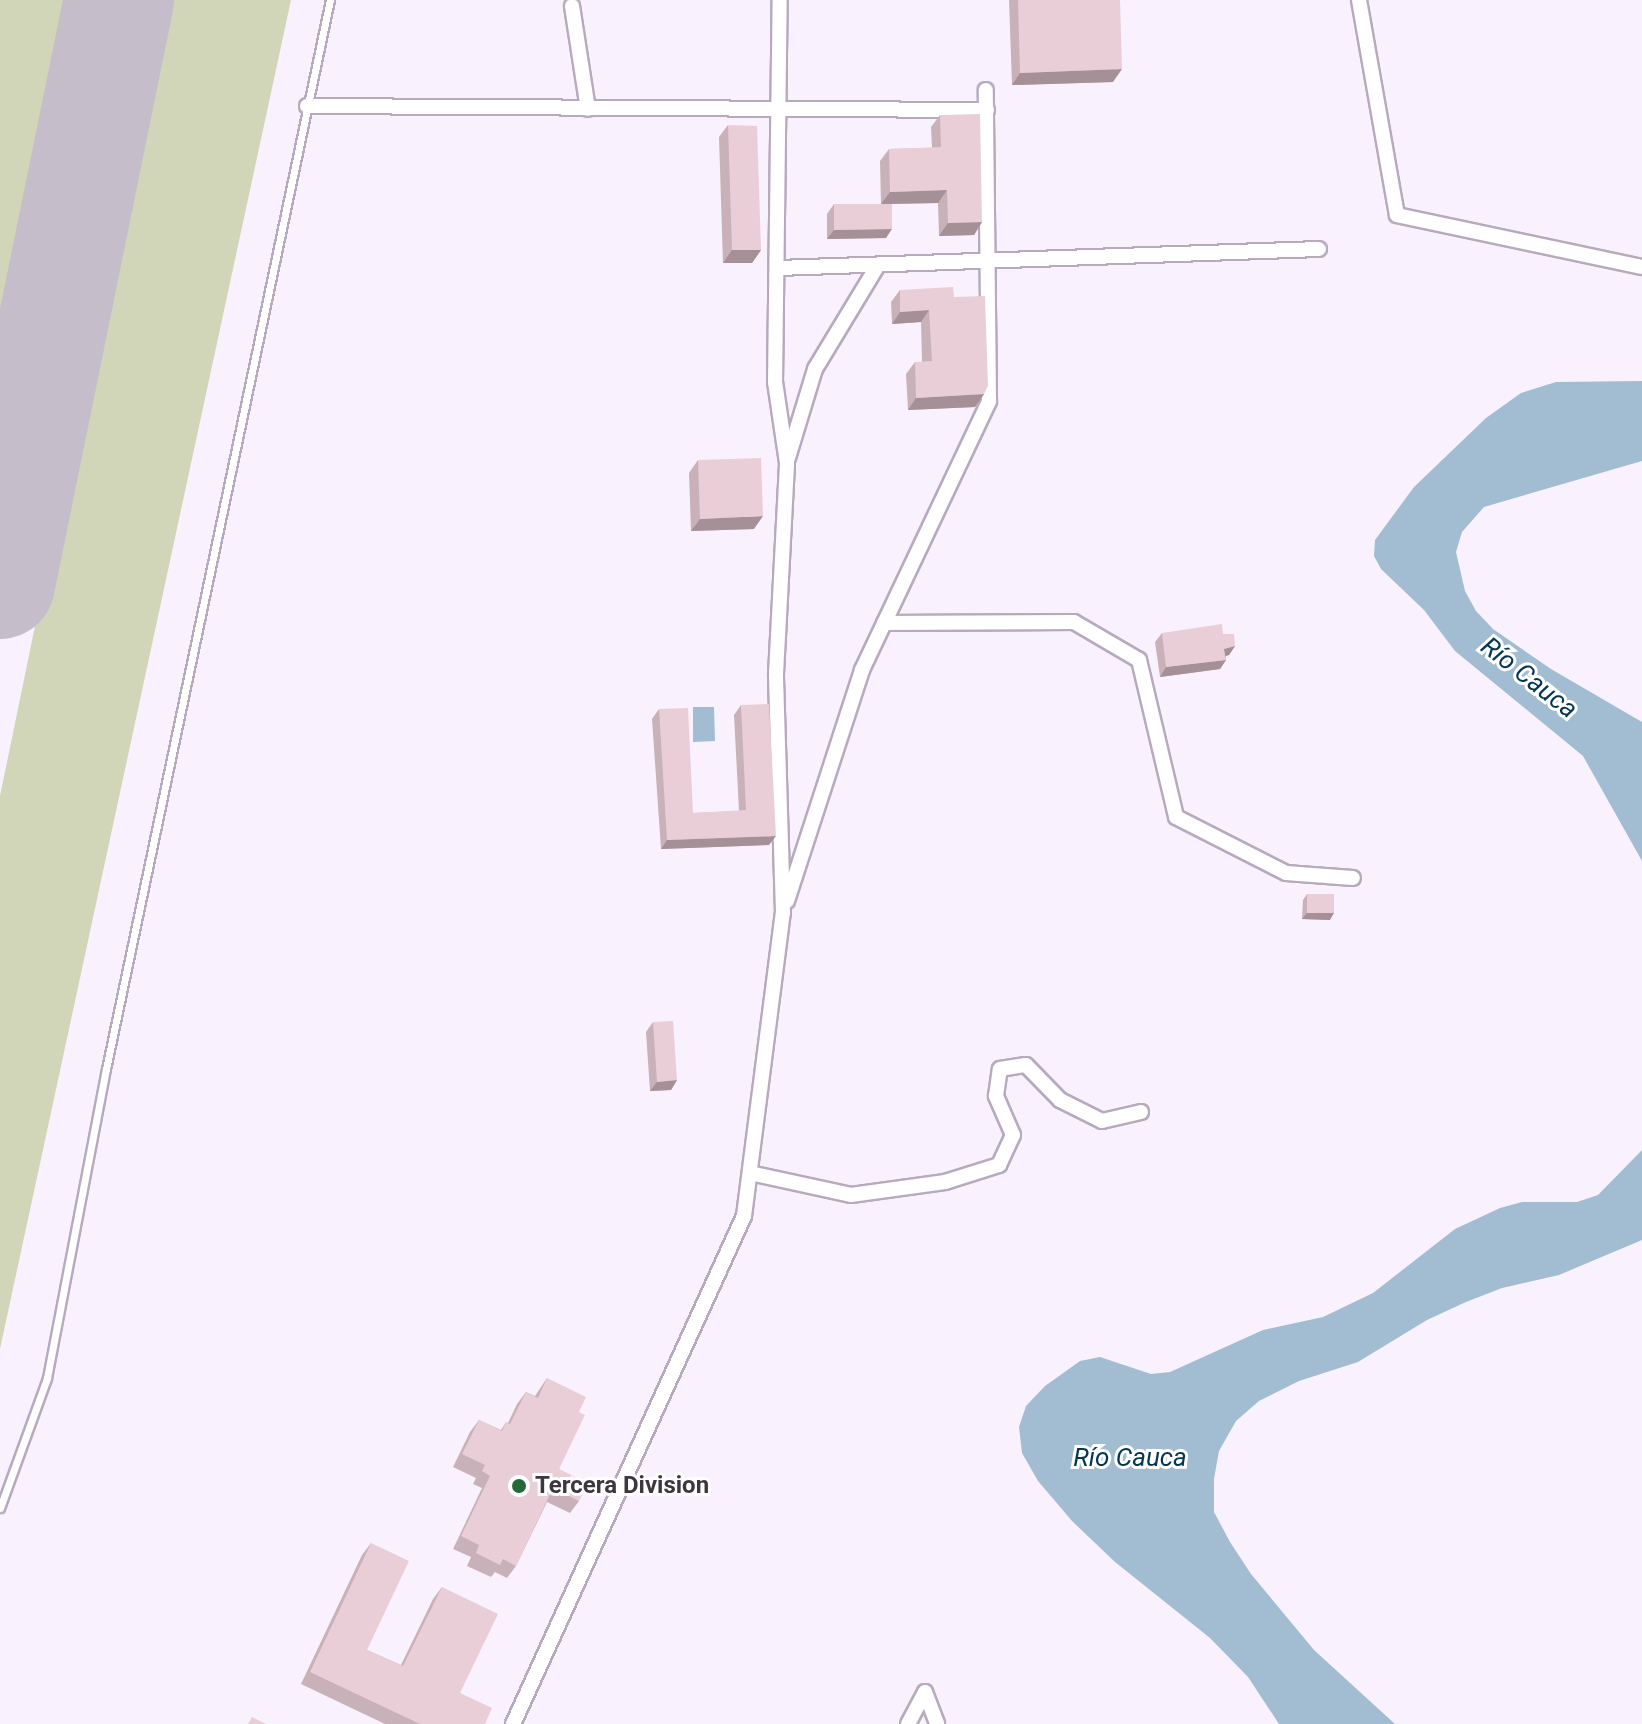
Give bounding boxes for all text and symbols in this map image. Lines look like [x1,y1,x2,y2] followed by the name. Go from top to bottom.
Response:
[1475,631,1583,725] water label: Río Cauca
[1073,1442,1187,1474] water label: Río Cauca
[535,1472,709,1500] place label: Tercera Division
[510,1477,528,1495] marker: Tercera Division

